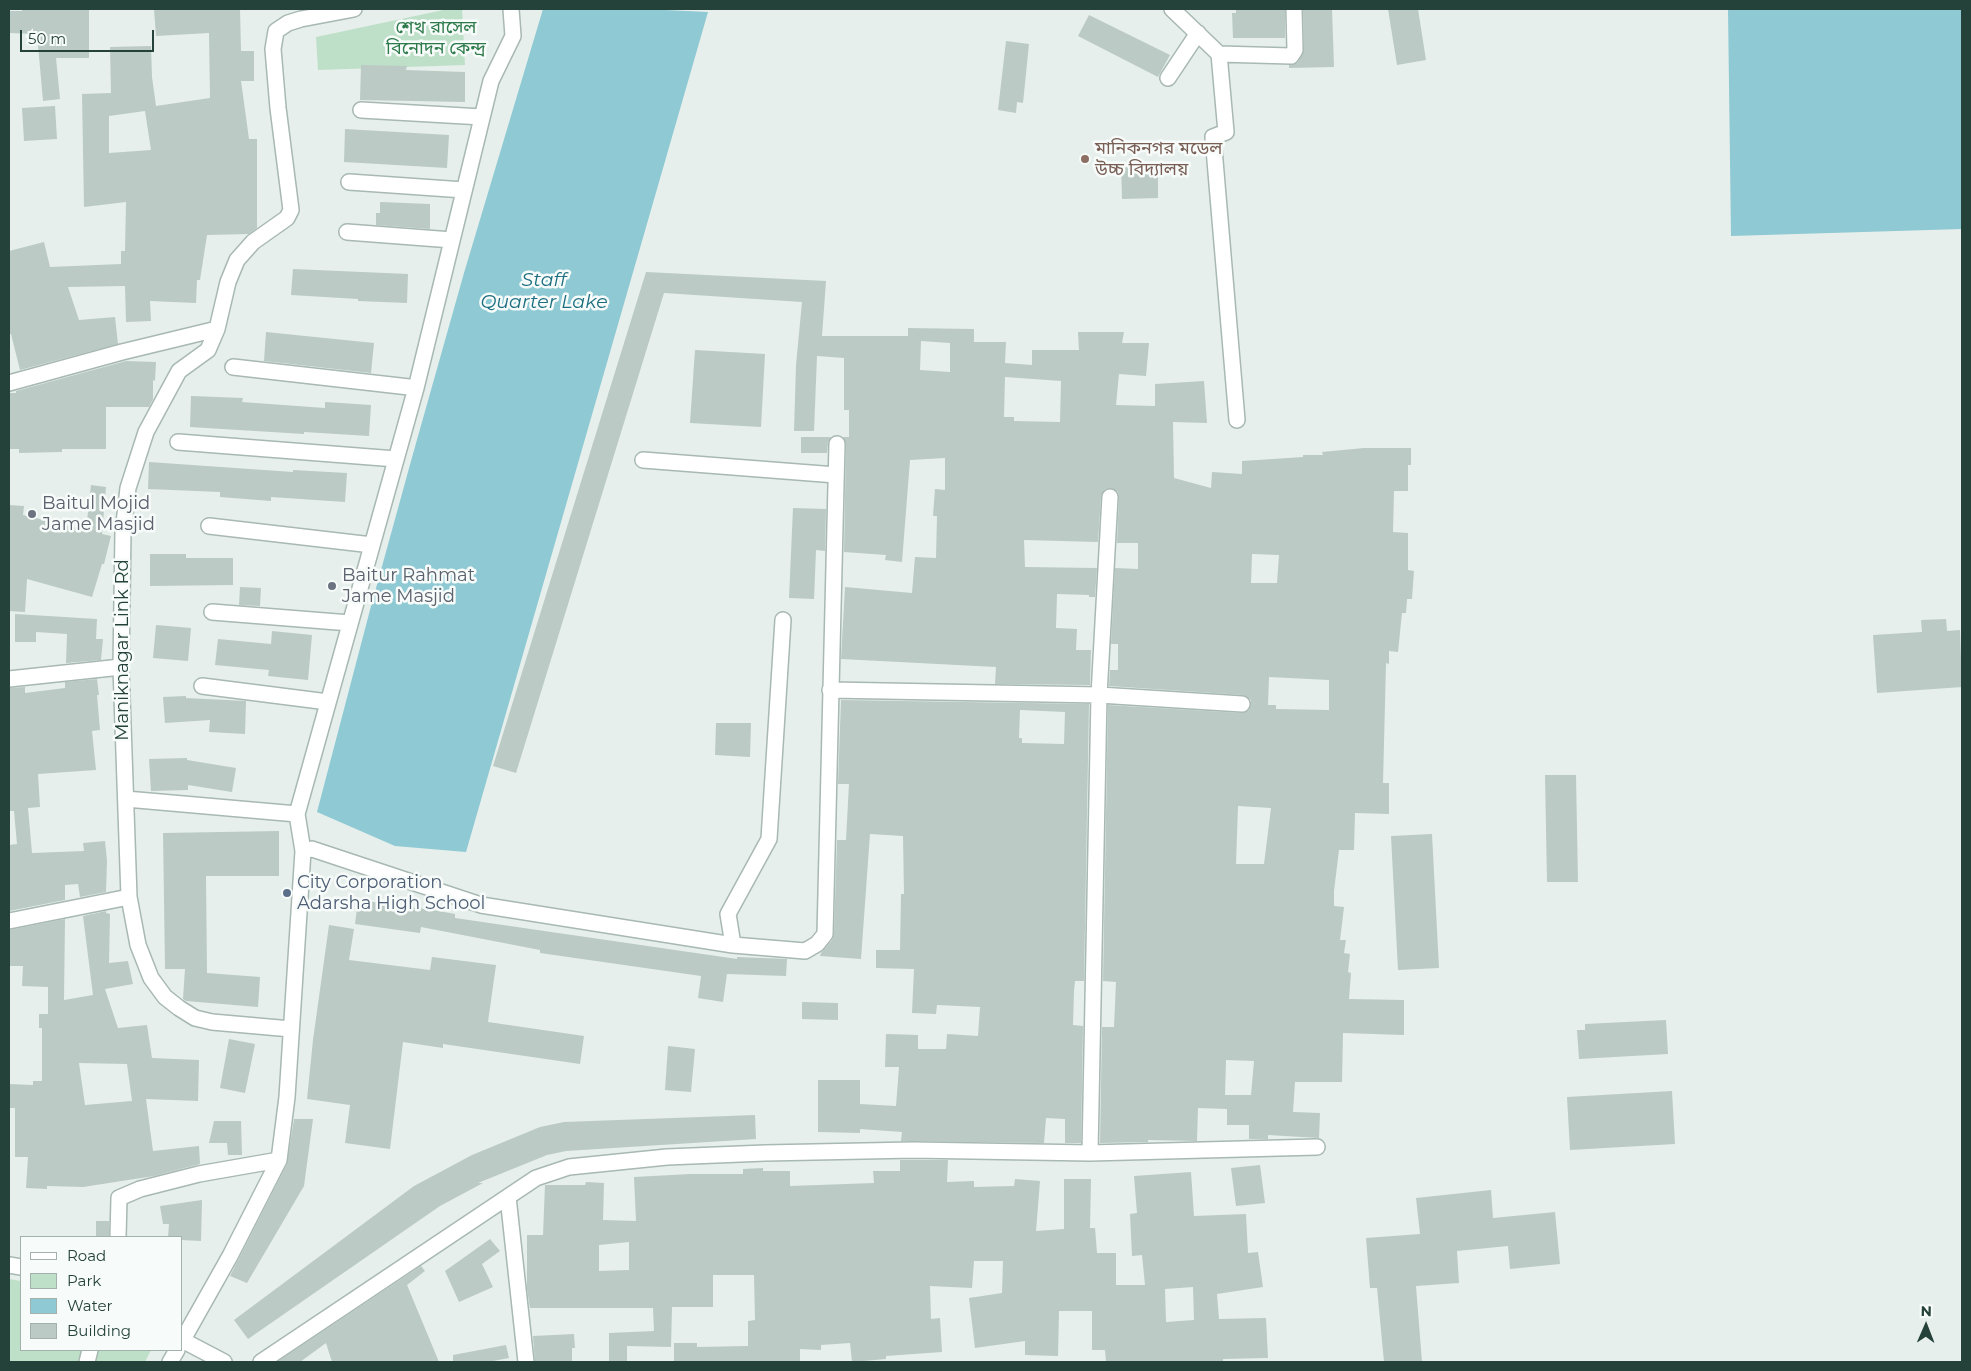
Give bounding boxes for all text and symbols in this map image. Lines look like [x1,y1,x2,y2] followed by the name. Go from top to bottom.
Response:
[386,17,486,59] park label: শেখ রাসেল বিনোদন কেন্দ্র
[22,20,156,52] scale bar
[28,29,66,48] text: 50 m
[1095,138,1222,180] place label: মানিকনগর মডেল উচ্চ বিদ্যালয়
[1079,153,1091,165] marker: মানিকনগর মডেল উচ্চ বিদ্যালয়
[480,269,608,313] water label: Staff Quarter Lake
[42,493,155,536] place label: Baitul Mojid Jame Masjid
[26,508,38,520] marker: Baitul Mojid Jame Masjid
[112,559,134,741] street label: Maniknagar Link Rd
[342,565,475,608] place label: Baitur Rahmat Jame Masjid
[326,580,338,592] marker: Baitur Rahmat Jame Masjid
[297,872,485,914] place label: City Corporation Adarsha High School
[281,887,293,899] marker: City Corporation Adarsha High School
[20,1236,182,1351] legend
[67,1246,106,1265] text: Road
[67,1271,101,1290] text: Park
[67,1296,113,1315] text: Water
[1901,1301,1951,1351] north arrow
[1920,1302,1932,1320] text: N
[67,1321,131,1340] text: Building

